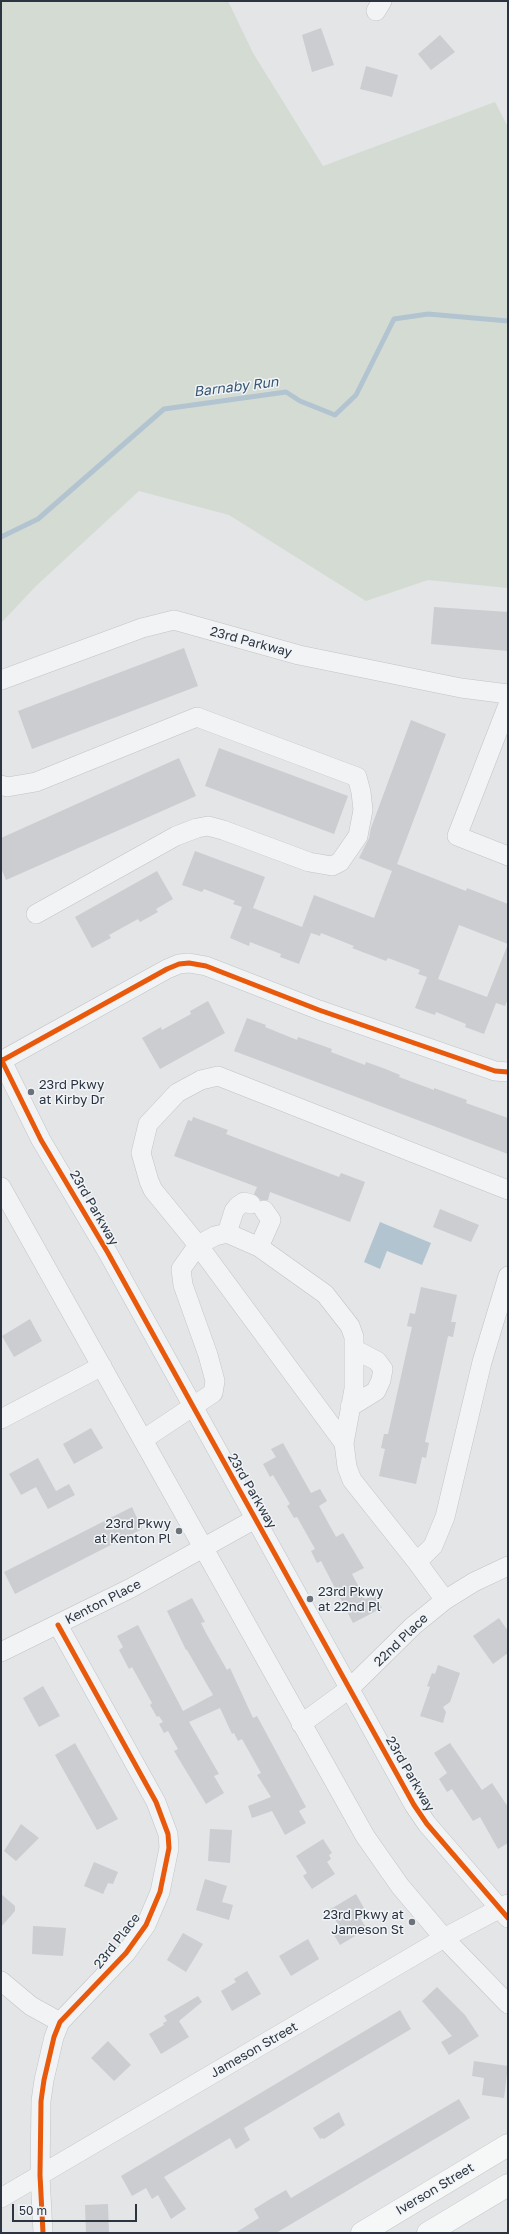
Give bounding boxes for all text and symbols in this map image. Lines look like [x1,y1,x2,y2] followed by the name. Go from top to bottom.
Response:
[193,373,279,401] water label: Barnaby Run
[208,624,294,660] street label: 23rd Parkway
[39,1077,105,1108] place label: 23rd Pkwy at Kirby Dr
[26,1087,36,1097] marker: 23rd Pkwy at Kirby Dr
[66,1168,122,1248] street label: 23rd Parkway
[224,1451,280,1531] street label: 23rd Parkway
[94,1516,171,1547] place label: 23rd Pkwy at Kenton Pl
[174,1526,184,1536] marker: 23rd Pkwy at Kenton Pl
[62,1576,144,1628] street label: Kenton Place
[318,1584,383,1615] place label: 23rd Pkwy at 22nd Pl
[305,1594,315,1604] marker: 23rd Pkwy at 22nd Pl
[371,1610,431,1670] street label: 22nd Place
[382,1734,438,1814] street label: 23rd Parkway
[323,1907,404,1938] place label: 23rd Pkwy at Jameson St
[91,1910,143,1972] street label: 23rd Place
[407,1917,417,1927] marker: 23rd Pkwy at Jameson St
[208,2019,300,2081] street label: Jameson Street
[393,2160,477,2218] street label: Iverson Street
[14,2196,139,2222] scale bar
[19,2203,47,2218] text: 50 m

